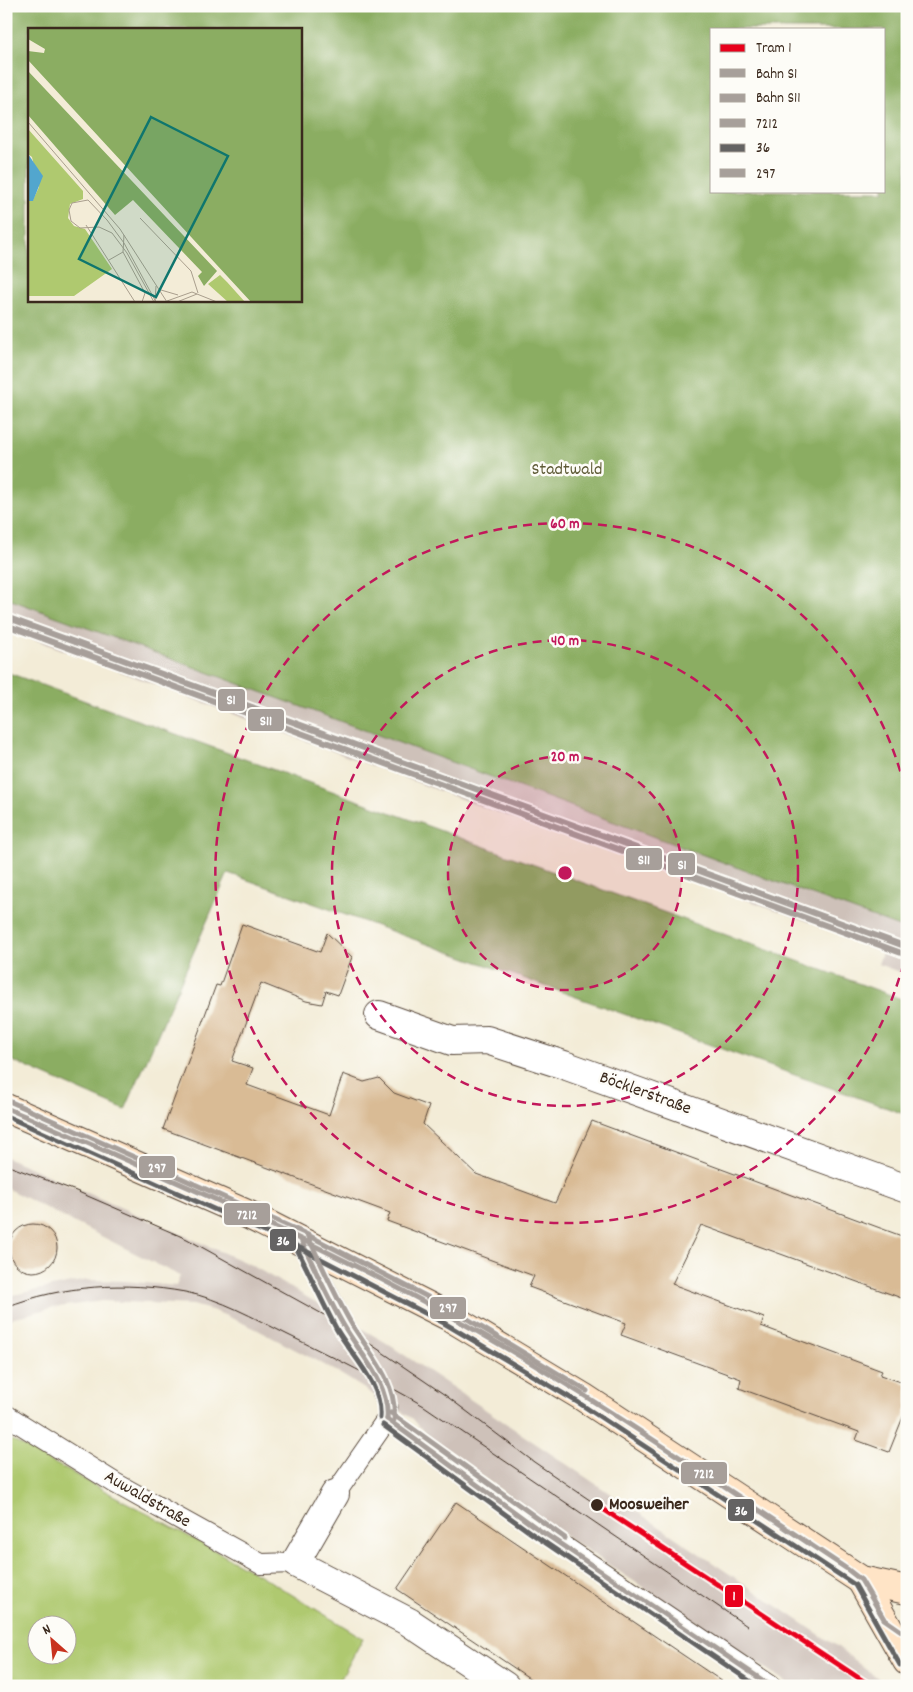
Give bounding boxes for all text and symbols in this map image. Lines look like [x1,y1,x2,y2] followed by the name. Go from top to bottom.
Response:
[28,28,301,301] inset map
[710,28,886,192] legend
[756,38,792,60] text: Tram 1
[756,64,797,86] text: Bahn S1
[756,88,801,110] text: Bahn S11
[756,114,778,136] text: 7212
[756,138,770,160] text: 36
[756,164,775,186] text: 297
[532,458,602,483] park label: Stadtwald
[550,514,580,536] text: 60 m
[551,631,579,653] text: 40 m
[217,688,246,712] line badge: S1
[226,691,236,711] text: S1
[247,708,285,732] line badge: S11
[260,712,272,732] text: S11
[551,747,579,769] text: 20 m
[625,847,663,871] line badge: S11
[638,851,650,871] text: S11
[667,852,696,876] line badge: S1
[677,856,687,876] text: S1
[556,864,574,882] centre of rings
[596,1066,694,1122] street label: Böcklerstraße
[138,1155,176,1179] line badge: 297
[148,1159,167,1179] text: 297
[223,1202,271,1226] line badge: 7212
[237,1206,257,1226] text: 7212
[269,1228,297,1252] line badge: 36
[276,1232,290,1252] text: 36
[429,1296,467,1320] line badge: 297
[439,1299,458,1319] text: 297
[680,1461,728,1485] line badge: 7212
[99,1465,195,1535] street label: Auwaldstraße
[694,1465,714,1485] text: 7212
[609,1493,689,1518] place label: Moosweiher
[589,1497,605,1513] marker: Moosweiher
[727,1498,755,1522] line badge: 36
[734,1502,748,1522] text: 36
[724,1584,744,1608] line badge: 1
[732,1587,736,1607] text: 1
[28,1614,78,1664] north arrow
[39,1620,55,1641] text: N

